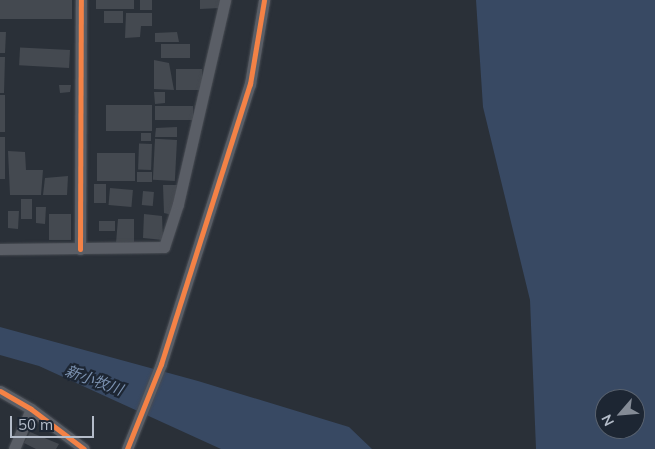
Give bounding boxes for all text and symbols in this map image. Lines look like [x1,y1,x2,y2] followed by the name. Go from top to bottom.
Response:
[63,361,125,399] water label: 新小牧川
[595,389,645,439] north arrow
[12,406,96,438] scale bar
[597,412,618,429] text: N
[18,415,53,434] text: 50 m

